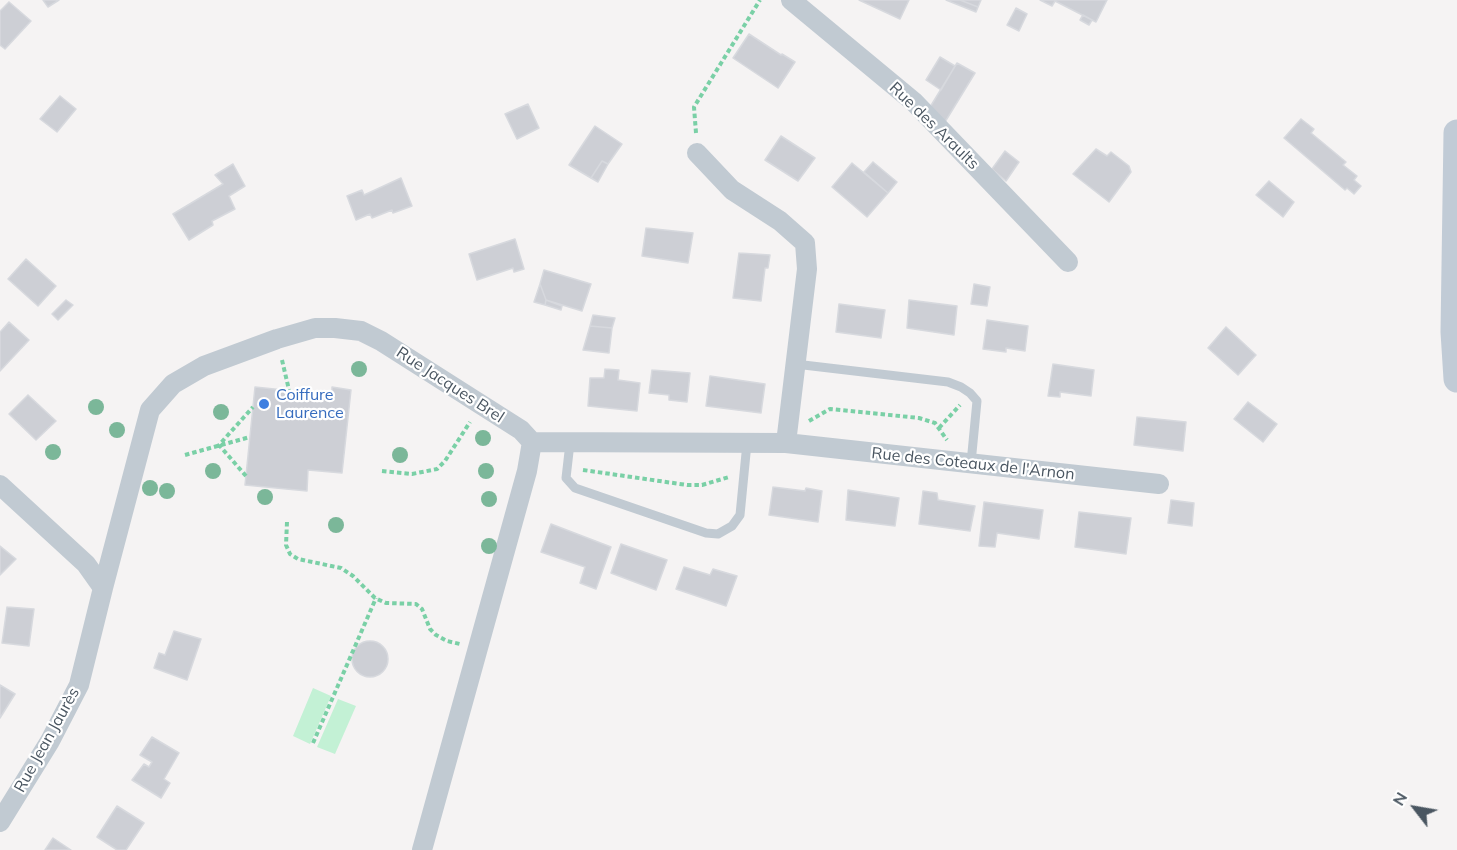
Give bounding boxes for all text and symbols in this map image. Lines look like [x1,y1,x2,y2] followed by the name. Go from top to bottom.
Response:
[885,78,983,174] street label: Rue des Araults
[393,343,507,427] street label: Rue Jacques Brel
[276,385,344,423] place label: Coiffure Laurence
[257,397,271,411] marker: Coiffure Laurence
[870,444,1076,484] street label: Rue des Coteaux de l'Arnon
[10,684,84,796] street label: Rue Jean Jaurès
[1385,778,1445,838] north arrow
[1388,788,1411,809] text: N

